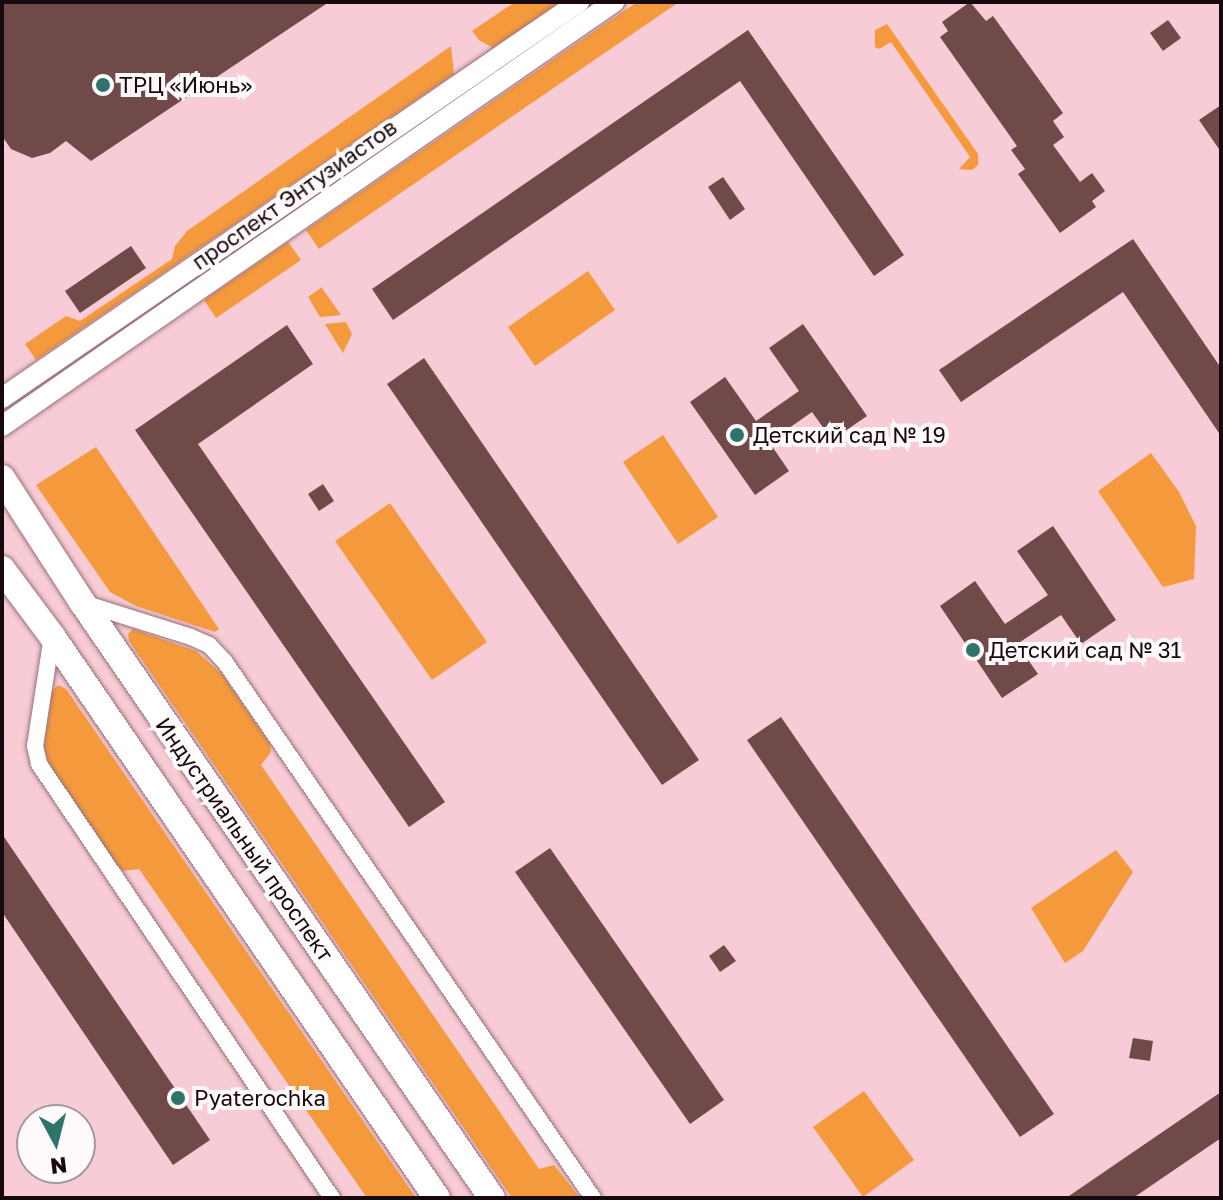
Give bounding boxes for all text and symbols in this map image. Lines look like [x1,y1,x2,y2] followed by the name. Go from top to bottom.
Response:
[119,72,252,98] place label: ТРЦ «Июнь»
[94,76,112,94] marker: ТРЦ «Июнь»
[187,113,401,275] street label: проспект Энтузиастов
[753,422,946,448] place label: Детский сад № 19
[728,426,746,444] marker: Детский сад № 19
[989,637,1181,663] place label: Детский сад № 31
[964,641,982,659] marker: Детский сад № 31
[151,712,339,966] street label: Индустриальный проспект
[194,1085,326,1111] place label: Pyaterochka
[169,1089,187,1107] marker: Pyaterochka
[16,1104,96,1184] north arrow
[49,1152,69,1181] text: N

